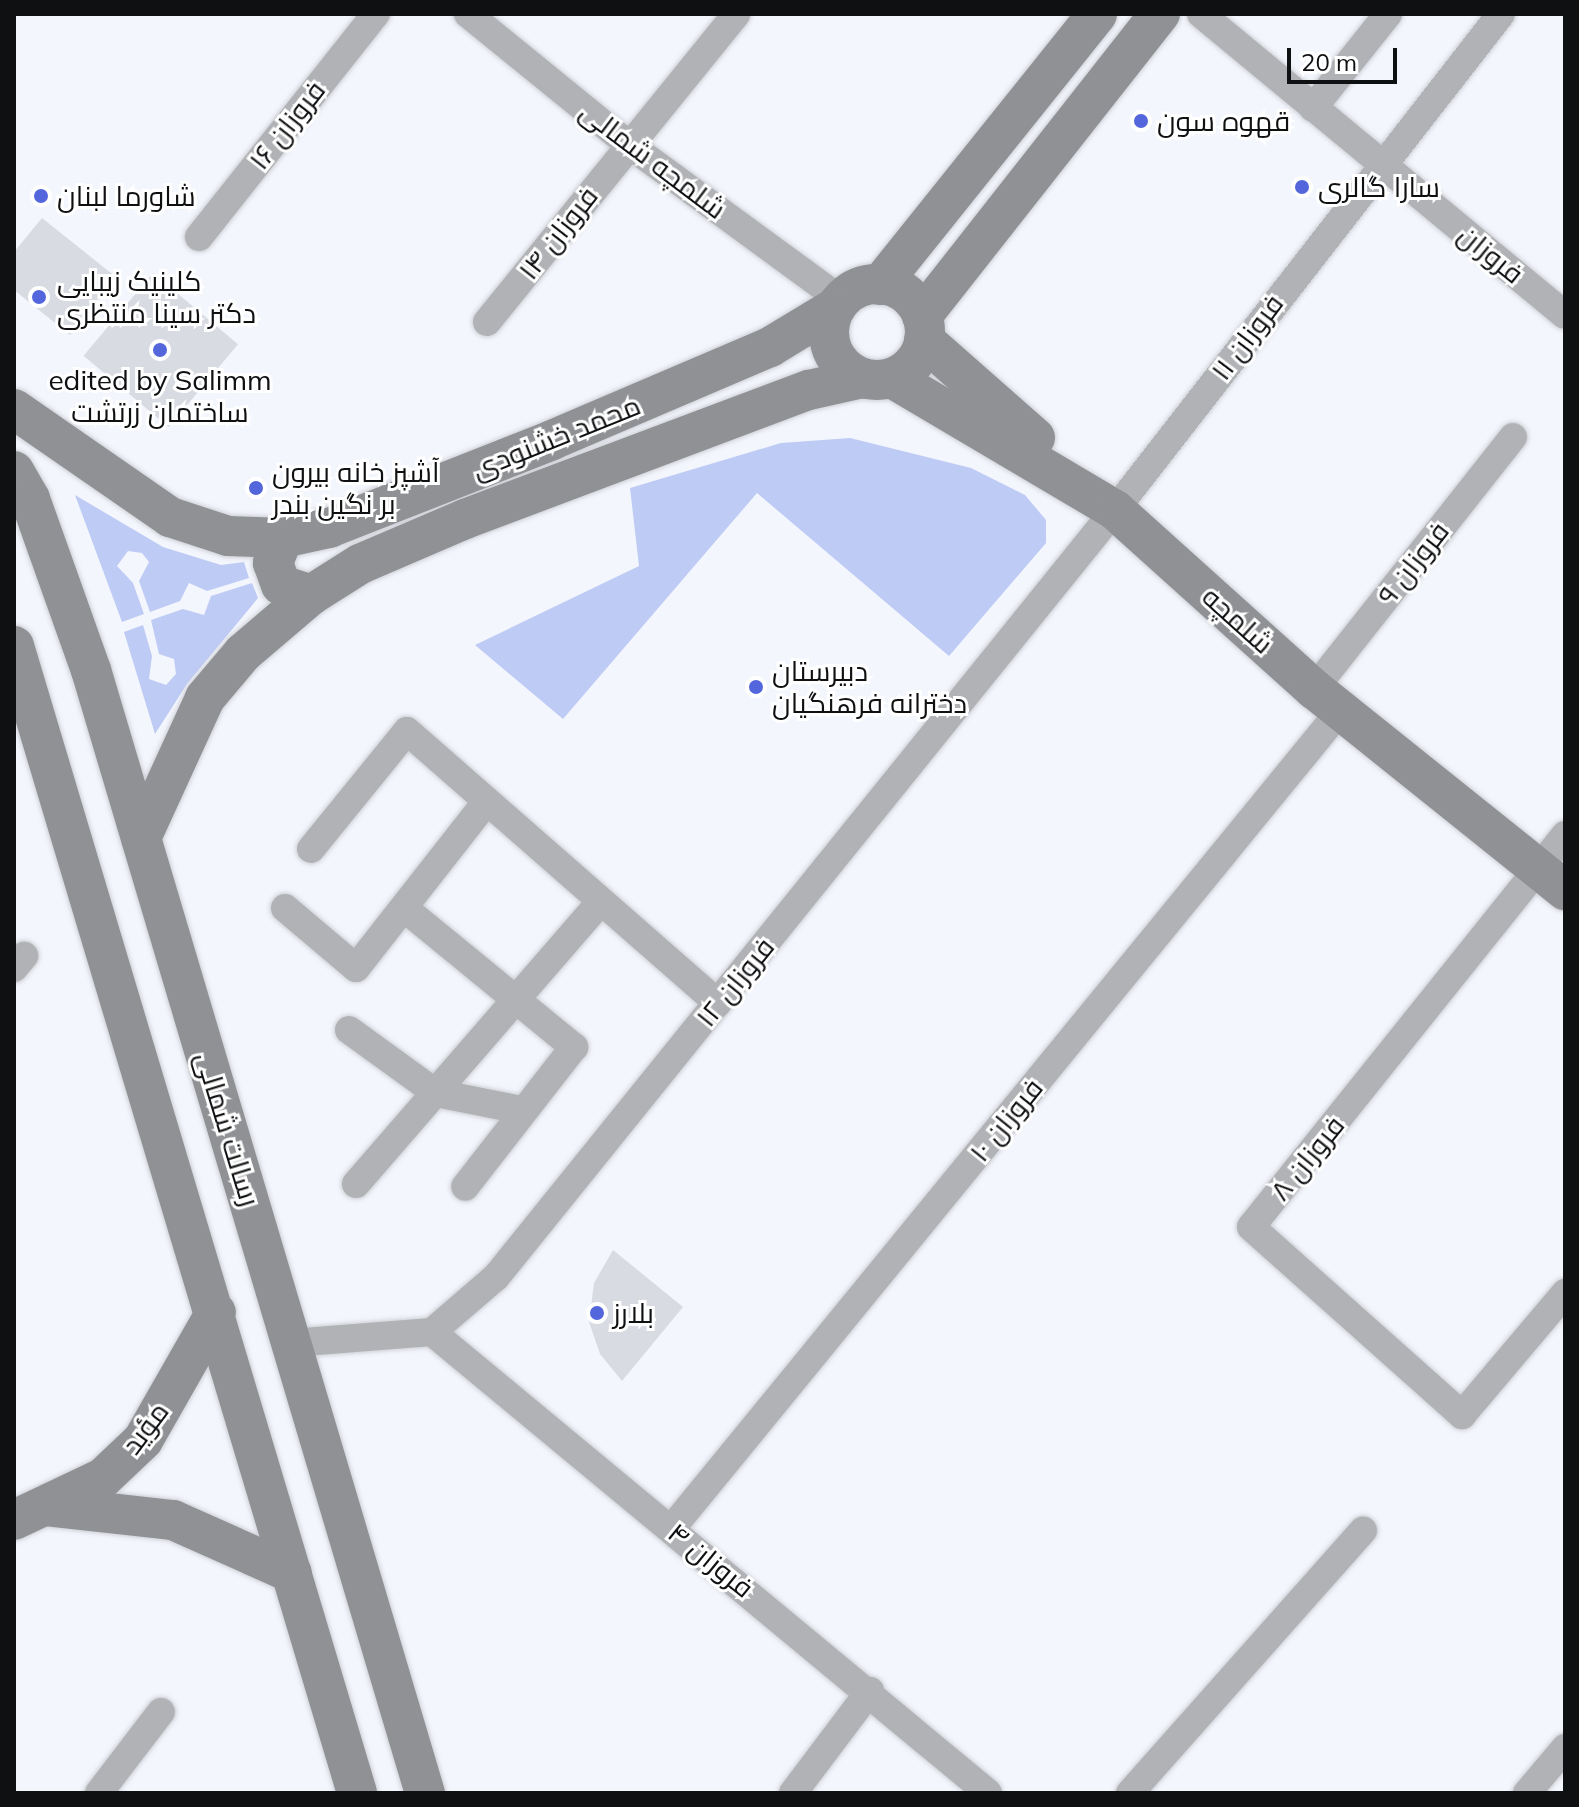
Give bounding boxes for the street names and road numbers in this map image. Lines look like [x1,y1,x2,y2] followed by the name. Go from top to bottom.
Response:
[242,74,332,176] street label: فروزان ۱۶
[573,94,733,226] street label: شلمچه شمالی
[511,180,605,286] street label: فروزان ۱۴
[1452,218,1530,290] street label: فروزان
[1204,287,1290,387] street label: فروزان ۱۱
[467,388,645,486] street label: محمد خشنودی
[1370,515,1456,611] street label: فروزان ۹
[1196,580,1280,660] street label: شلمچه
[689,931,781,1033] street label: فروزان ۱۲
[189,1048,267,1210] street label: رسالت شمالی
[962,1072,1050,1168] street label: فروزان ۱۰
[1263,1109,1351,1207] street label: فروزان ۸
[115,1395,175,1461] street label: مؤید
[662,1515,760,1605] street label: فروزان ۴

